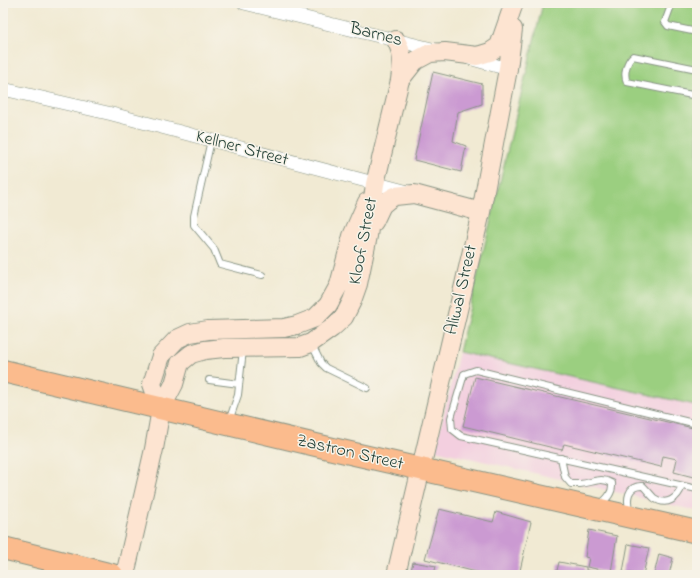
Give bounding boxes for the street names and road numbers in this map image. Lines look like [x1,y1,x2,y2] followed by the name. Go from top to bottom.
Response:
[346,16,405,54] street label: Barnes
[193,124,291,174] street label: Kellner Street
[343,195,385,287] street label: Kloof Street
[439,242,485,338] street label: Aliwal Street
[294,428,406,478] street label: Zastron Street

